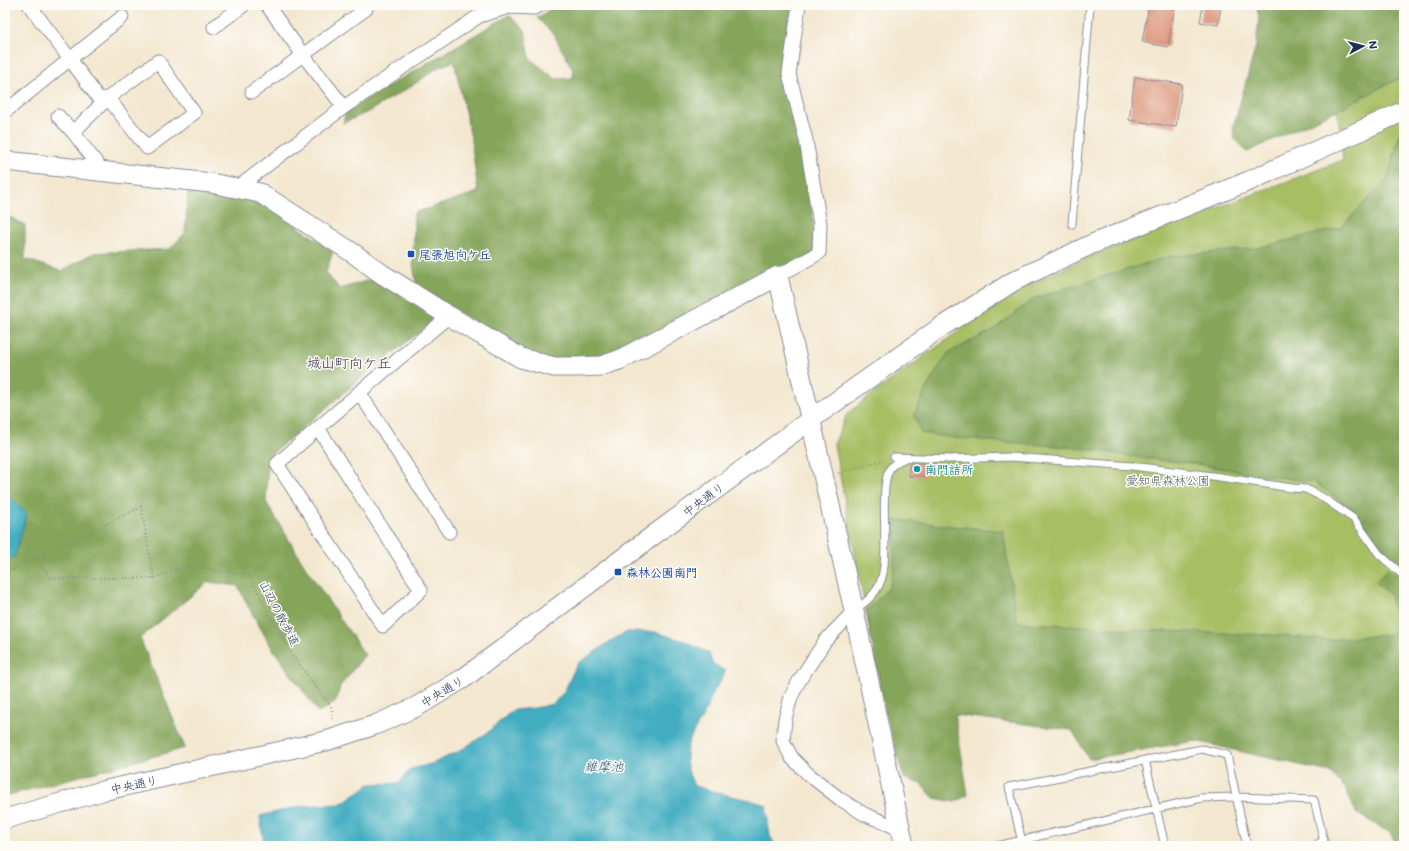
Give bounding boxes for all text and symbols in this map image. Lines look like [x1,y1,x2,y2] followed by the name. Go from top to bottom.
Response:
[1343,26,1383,66] north arrow
[1365,40,1381,50] text: N
[419,246,491,262] place label: 尾張旭向ケ丘
[406,249,416,259] marker: 尾張旭向ケ丘
[307,353,391,372] district label: 城山町向ケ丘
[925,461,974,477] place label: 南門詰所
[912,464,922,474] marker: 南門詰所
[1126,472,1210,488] park label: 愛知県森林公園
[679,478,727,520] street label: 中央通り
[626,564,698,580] place label: 森林公園南門
[613,567,623,577] marker: 森林公園南門
[256,577,304,649] street label: 山辺の散歩道
[417,672,467,710] street label: 中央通り
[584,757,624,774] water label: 維摩池
[109,771,159,797] street label: 中央通り

